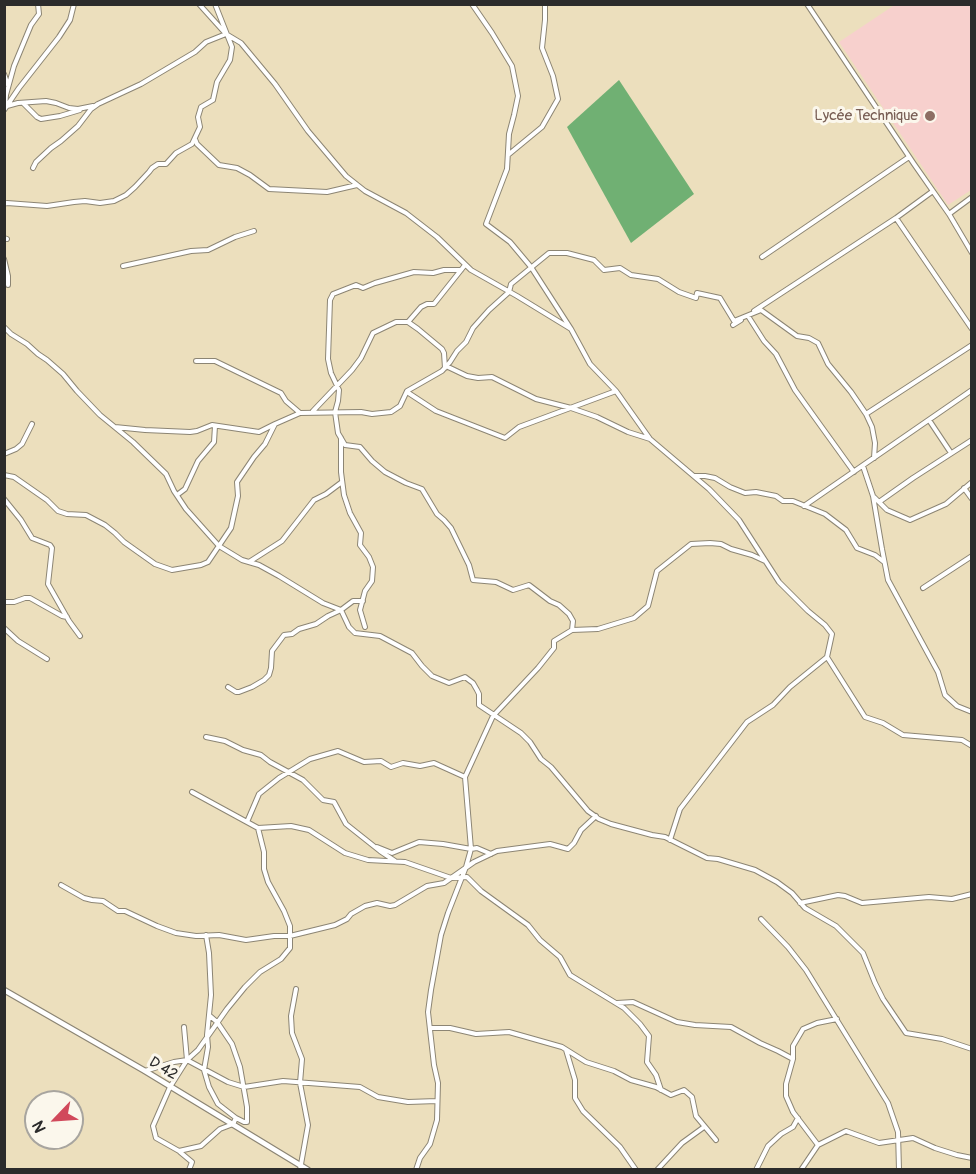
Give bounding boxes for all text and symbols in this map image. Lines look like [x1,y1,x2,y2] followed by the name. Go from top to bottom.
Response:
[814,107,918,125] place label: Lycée Technique
[923,109,937,123] marker: Lycée Technique
[146,1054,180,1084] street label: D 42
[24,1090,84,1150] north arrow
[28,1118,51,1136] text: N

